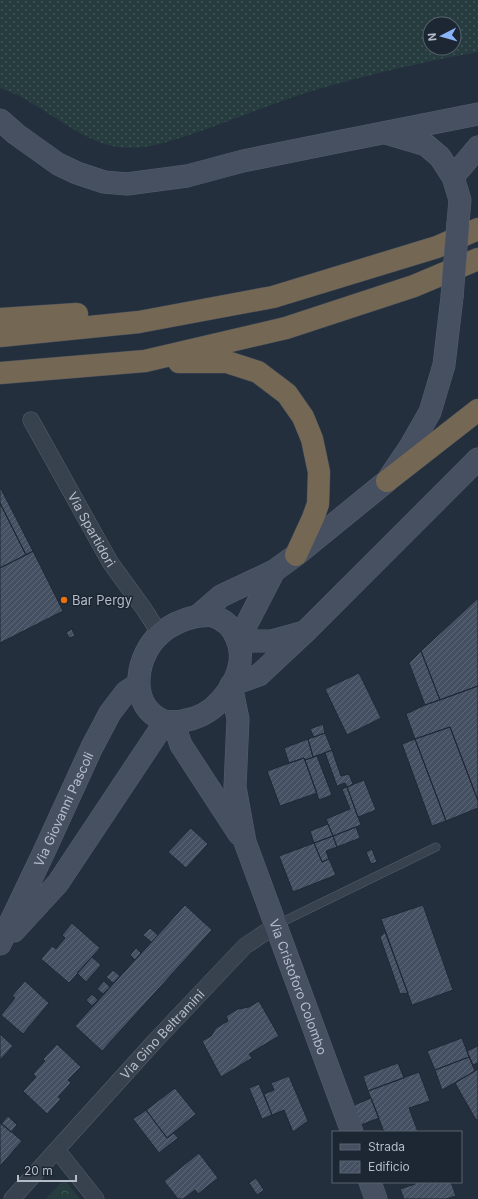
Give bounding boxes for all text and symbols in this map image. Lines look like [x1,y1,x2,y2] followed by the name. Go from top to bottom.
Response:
[422,16,462,56] north arrow
[425,32,439,42] text: N
[65,489,119,570] street label: Via Spartidori
[72,592,132,608] place label: Bar Pergy
[59,595,69,605] marker: Bar Pergy
[30,749,97,869] street label: Via Giovanni Pascoli
[266,917,331,1057] street label: Via Cristoforo Colombo
[117,986,208,1082] street label: Via Gino Beltramini
[332,1131,462,1183] legend
[368,1139,405,1154] text: Strada
[18,1157,76,1183] scale bar
[368,1159,410,1174] text: Edificio
[24,1163,53,1178] text: 20 m

